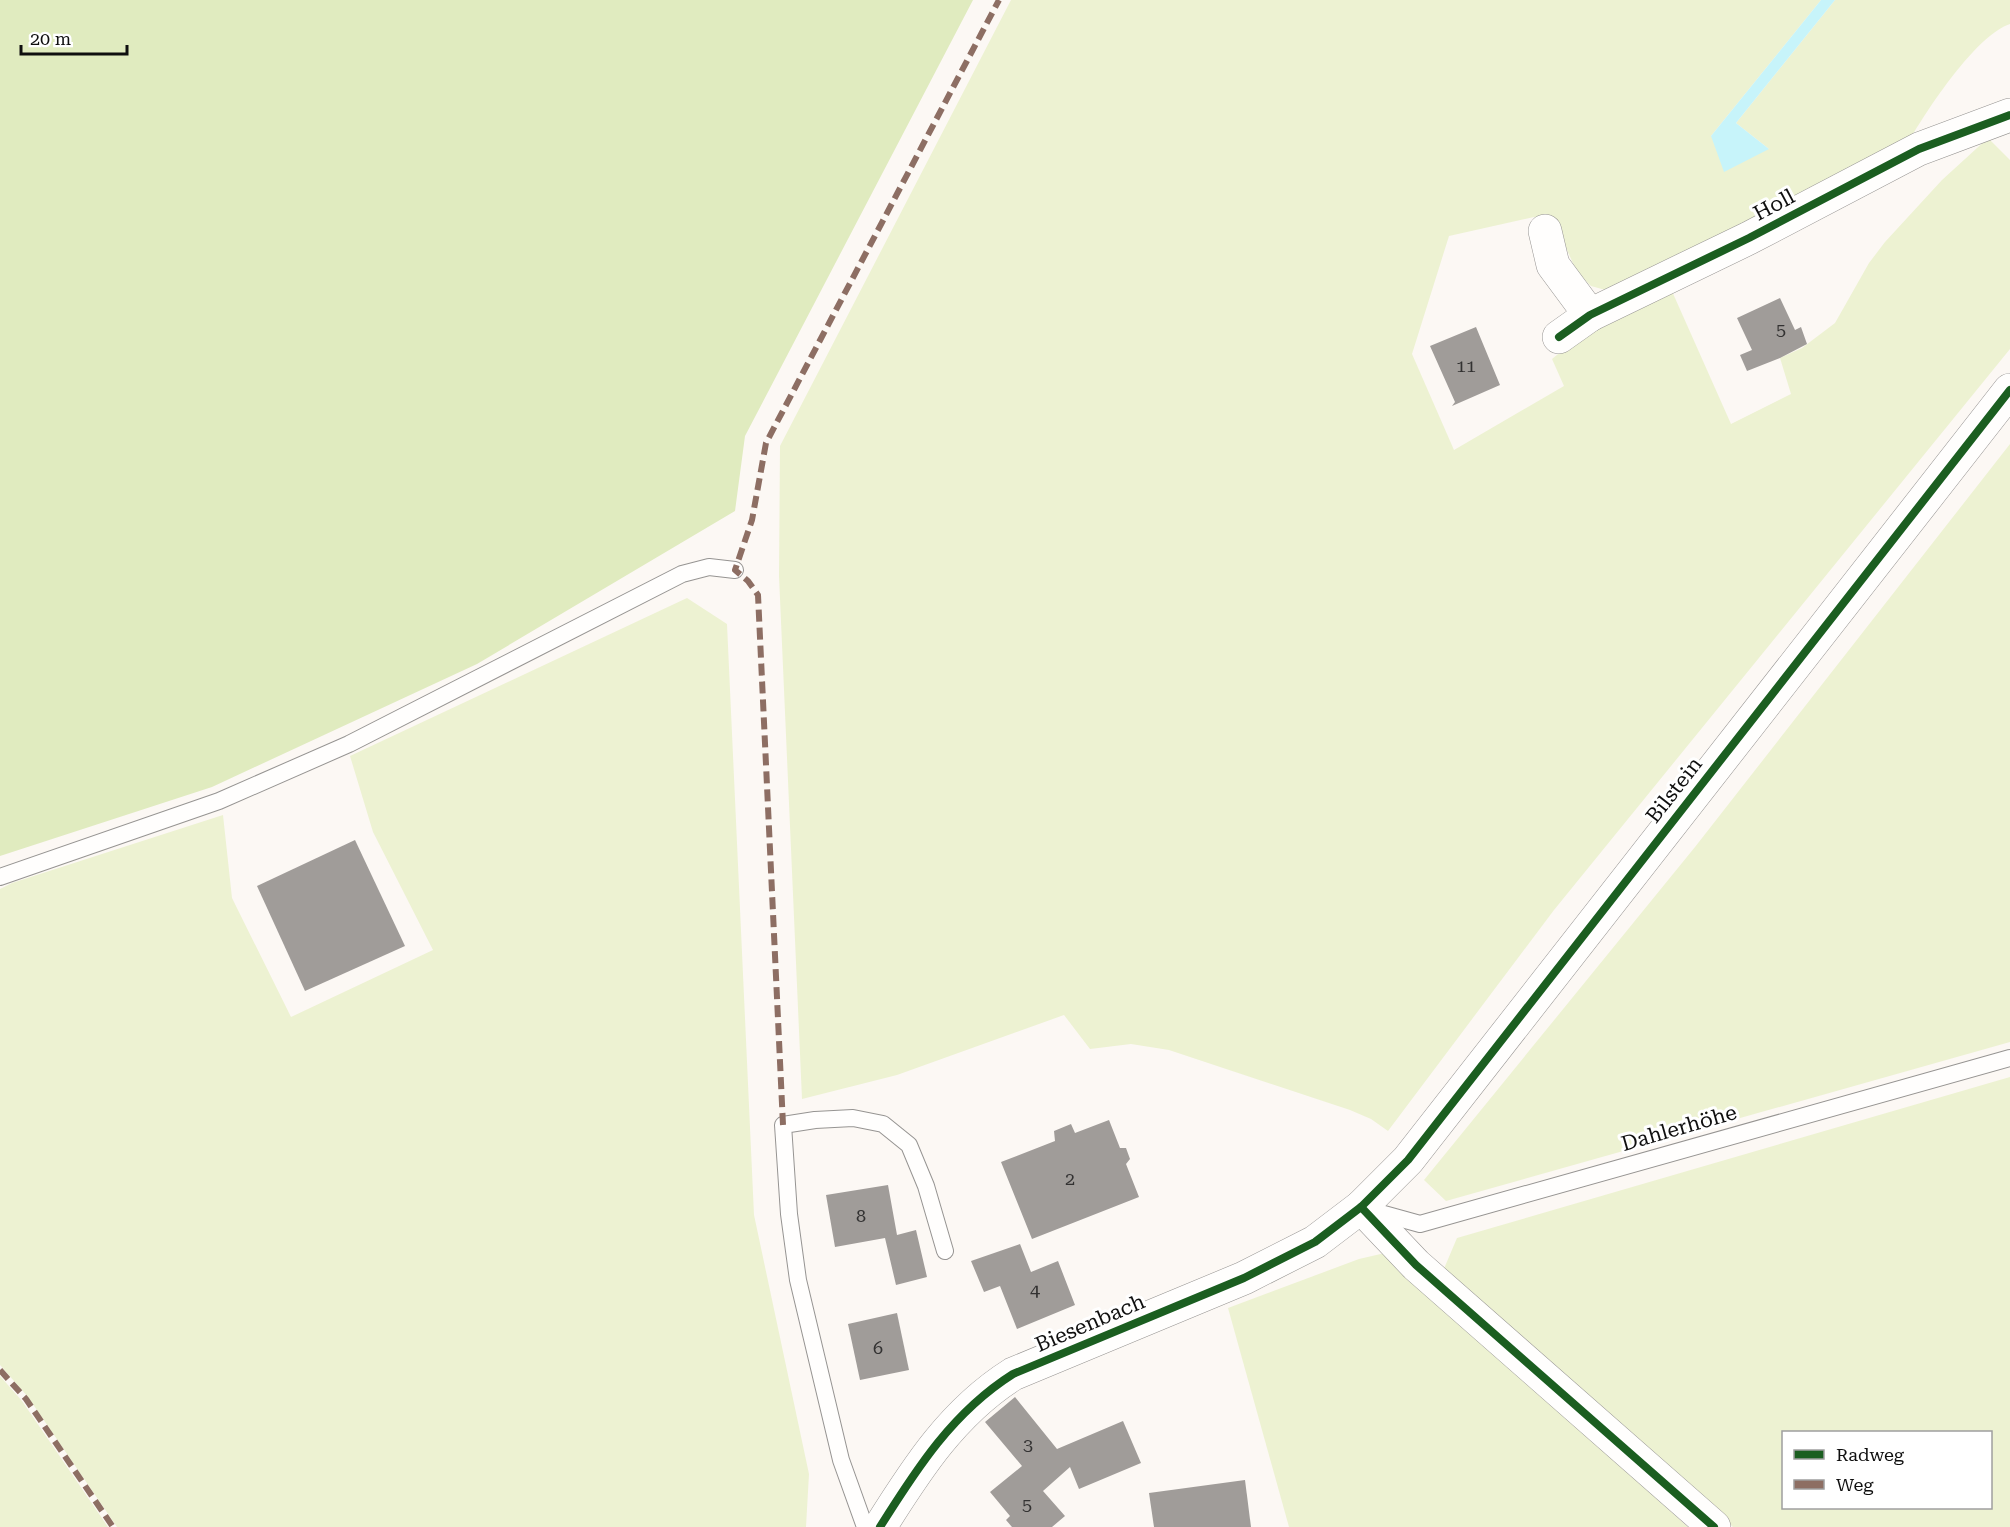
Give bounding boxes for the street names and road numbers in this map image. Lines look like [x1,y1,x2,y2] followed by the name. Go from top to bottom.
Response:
[1749,184,1799,226] street label: Holl
[1641,752,1707,828] street label: Bilstein
[1618,1100,1740,1156] street label: Dahlerhöhe
[1032,1289,1149,1357] street label: Biesenbach

